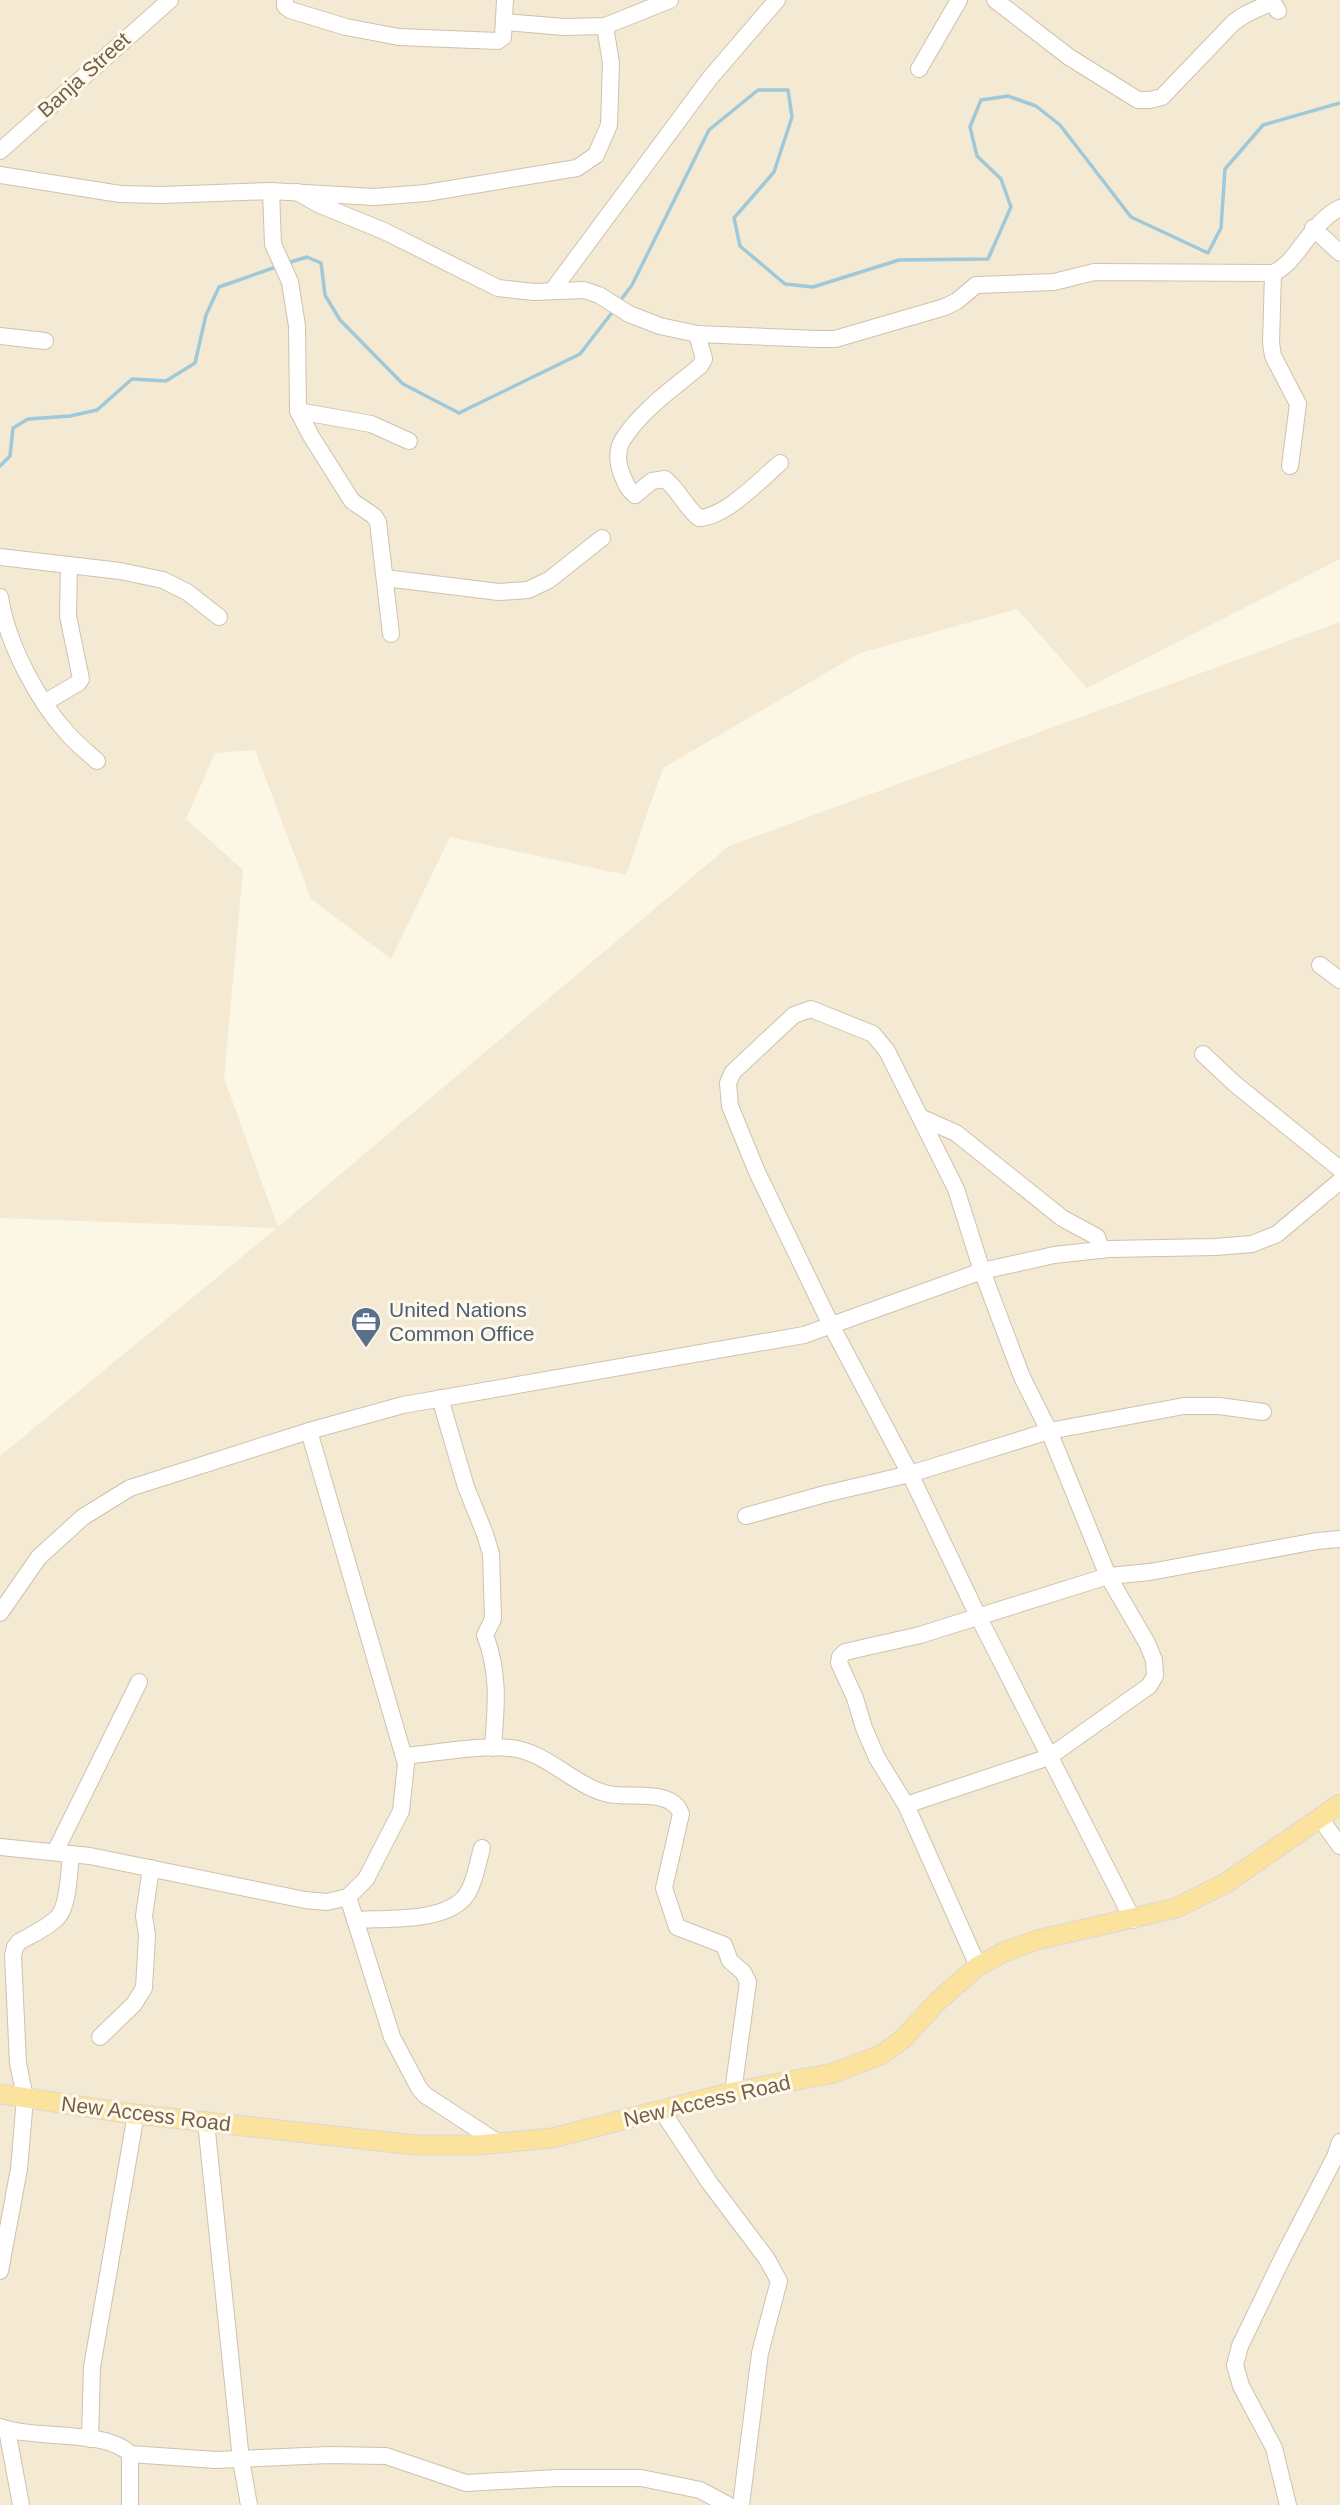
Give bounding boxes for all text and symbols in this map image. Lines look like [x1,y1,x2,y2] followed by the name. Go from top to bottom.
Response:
[33,27,134,122] street label: Banja Street
[389,1298,535,1345] place label: United Nations Common Office
[349,1305,383,1349] office icon: United Nations Common Office
[621,2070,793,2131] street label: New Access Road
[60,2092,232,2135] street label: New Access Road

